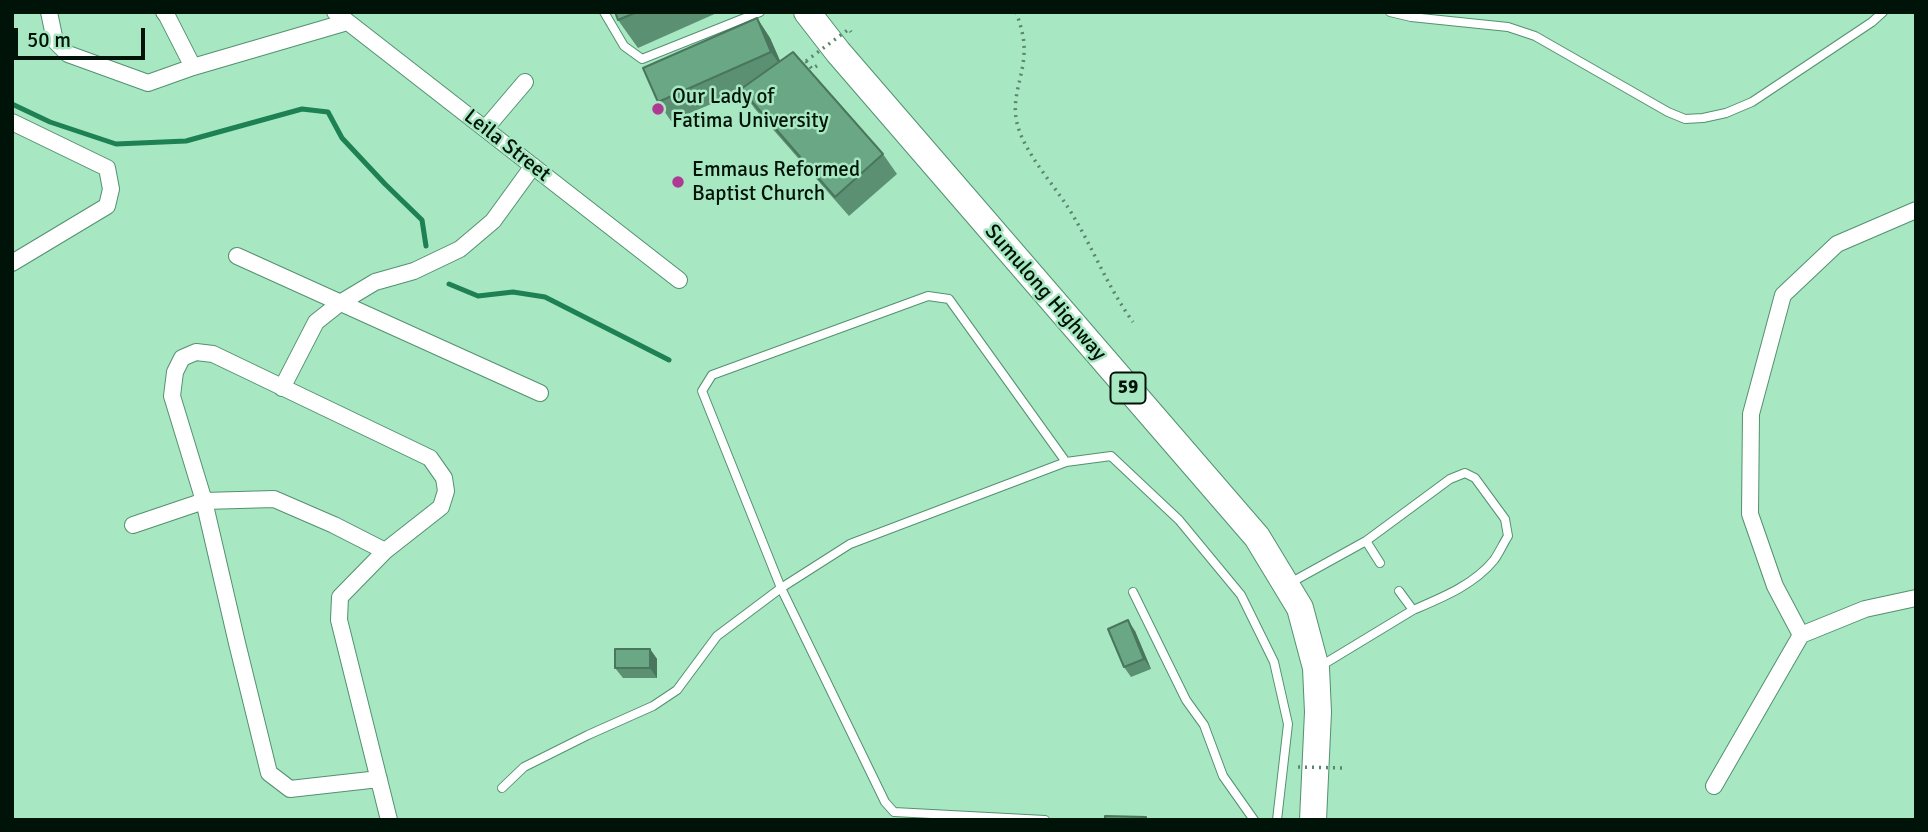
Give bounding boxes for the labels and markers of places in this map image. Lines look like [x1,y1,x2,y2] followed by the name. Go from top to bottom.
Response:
[672,84,828,134] place label: Our Lady of Fatima University
[650,101,666,117] marker: Our Lady of Fatima University
[692,157,860,207] place label: Emmaus Reformed Baptist Church
[670,174,686,190] marker: Emmaus Reformed Baptist Church

